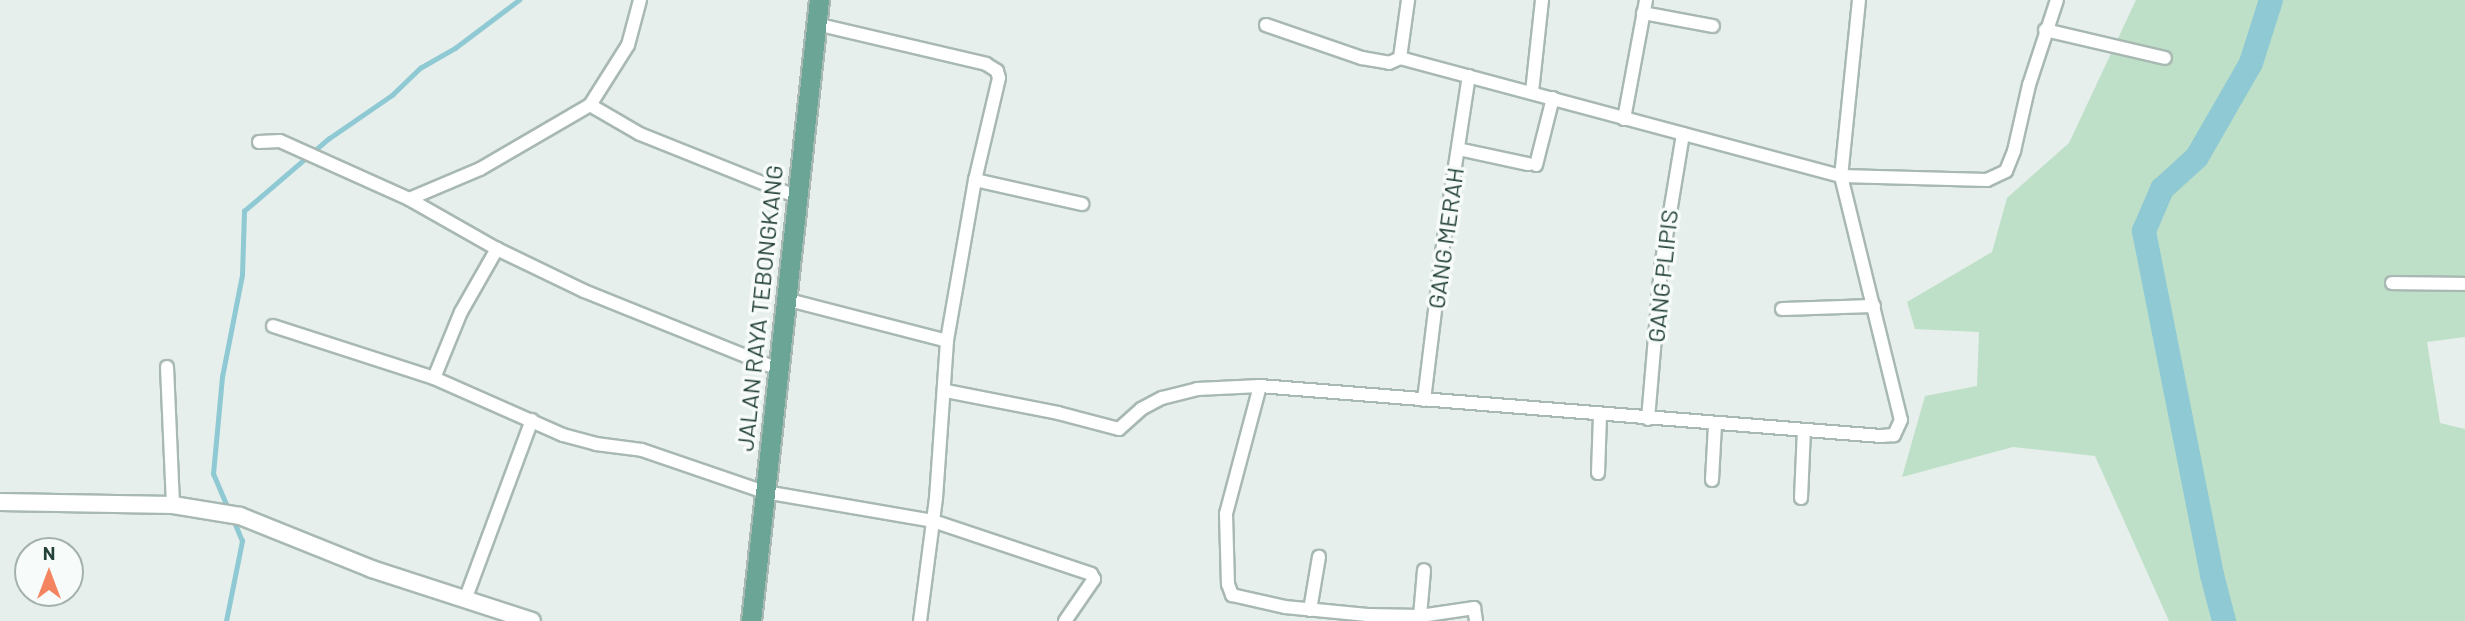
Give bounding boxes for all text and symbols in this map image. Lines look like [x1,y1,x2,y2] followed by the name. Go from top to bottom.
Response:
[730,163,788,453] street label: JALAN RAYA TEBONGKANG
[1421,165,1469,311] street label: GANG MERAH
[1641,208,1683,344] street label: GANG PLIPIS
[14,537,84,607] north arrow
[43,541,55,564] text: N

